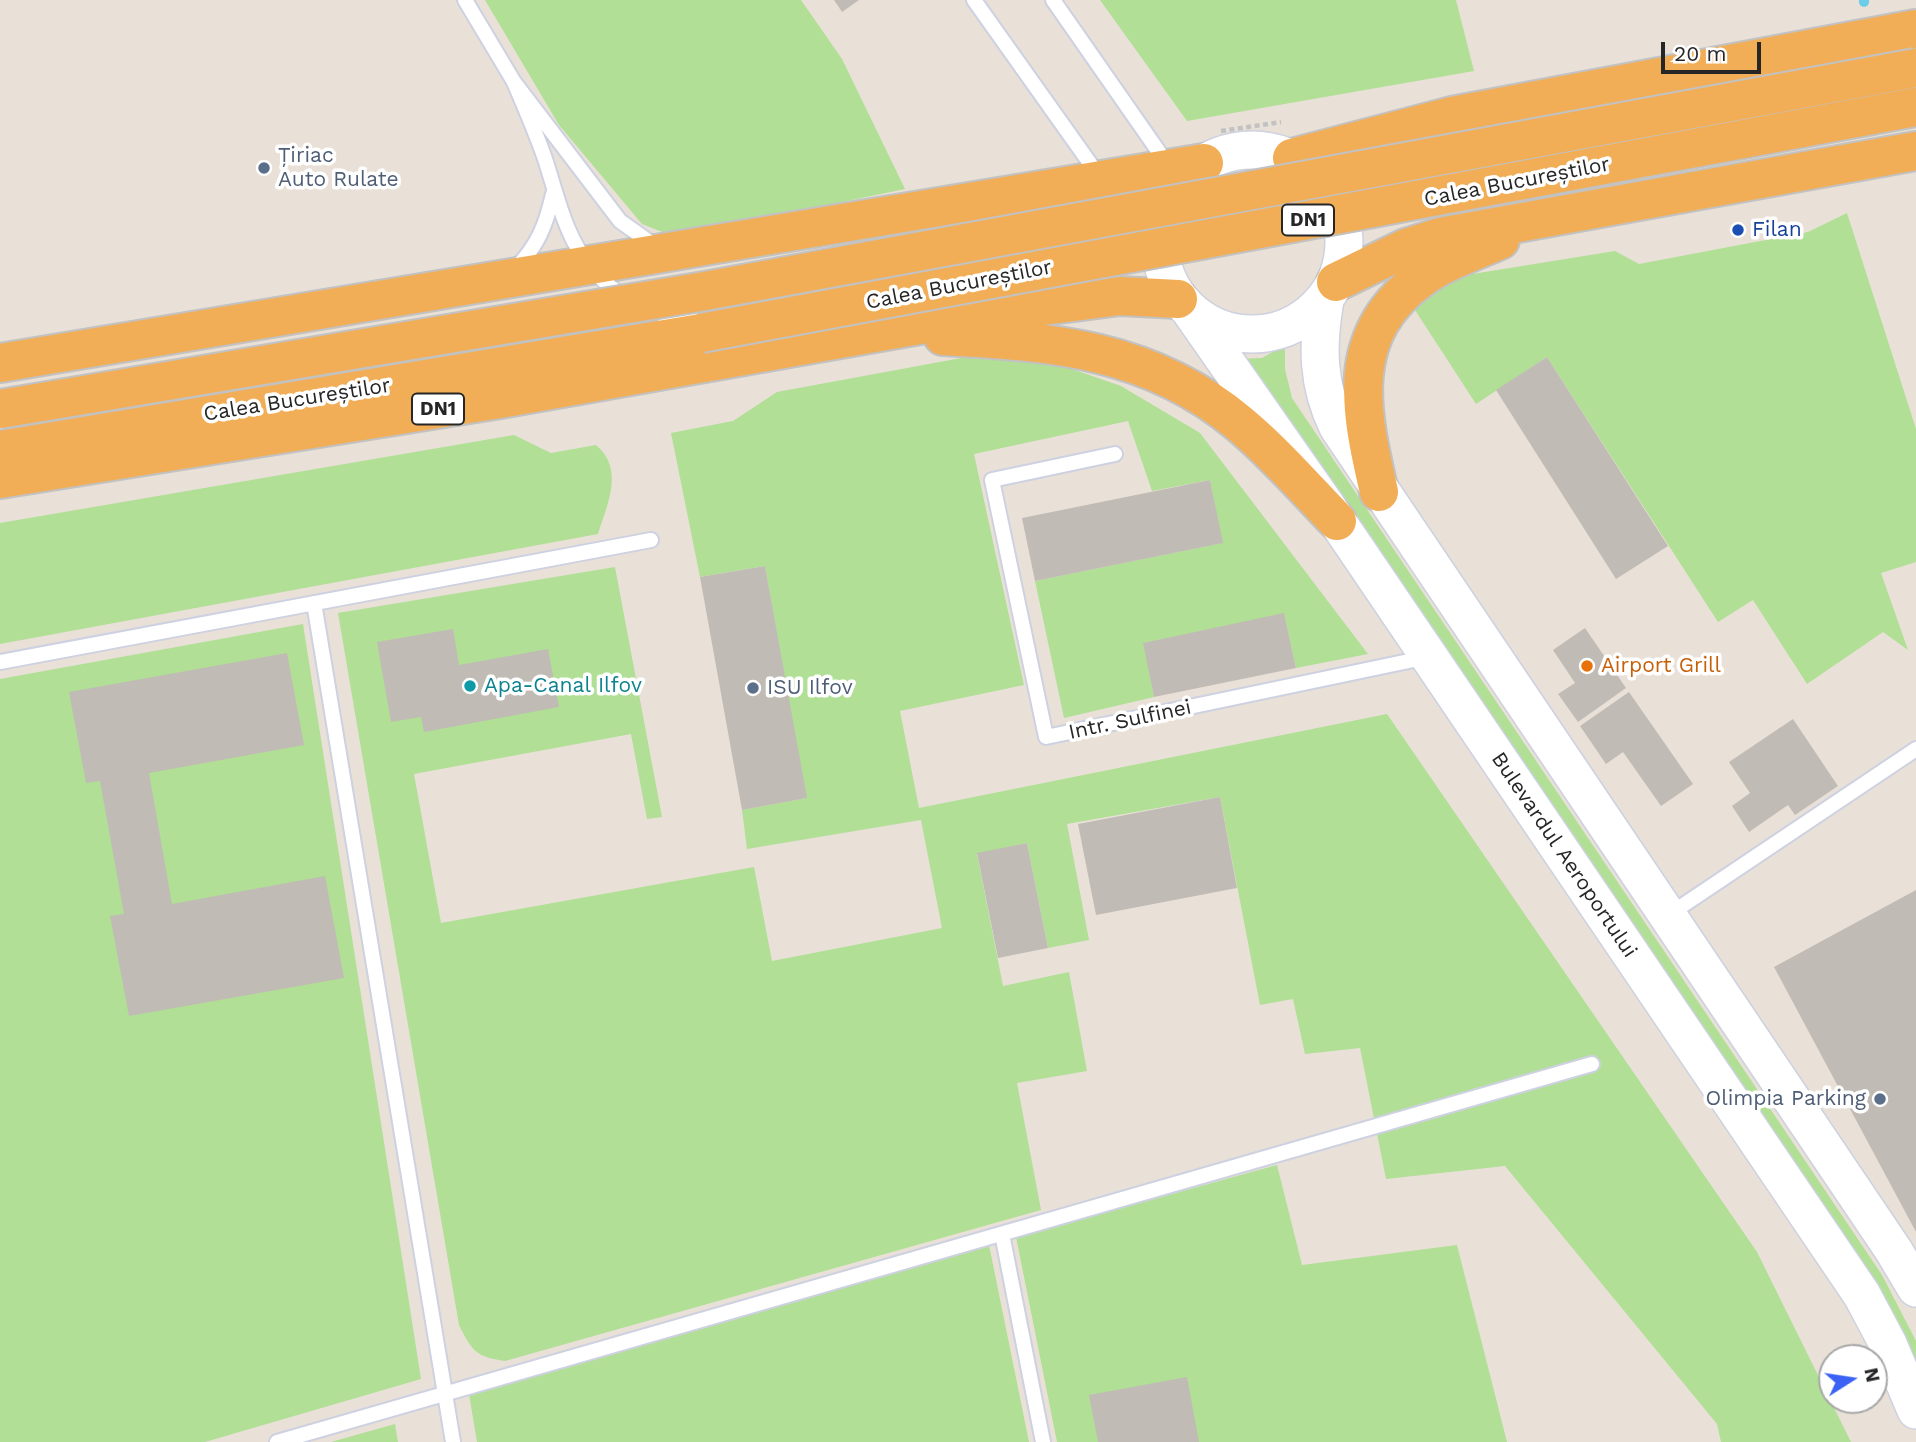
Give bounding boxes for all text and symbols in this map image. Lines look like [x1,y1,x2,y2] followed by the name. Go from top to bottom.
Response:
[1664,28,1764,72] scale bar
[1674,41,1726,66] text: 20 m
[278,143,399,193] place label: Țiriac Auto Rulate
[1422,152,1612,212] street label: Calea Bucureștilor
[256,160,272,176] marker: Țiriac Auto Rulate
[1282,204,1334,235] road number: DN1
[1752,217,1802,243] place label: Filan
[1730,222,1746,238] marker: Filan
[864,255,1054,315] street label: Calea Bucureștilor
[202,373,392,427] street label: Calea Bucureștilor
[412,394,464,424] road number: DN1
[1601,653,1721,679] place label: Airport Grill
[1579,658,1595,674] marker: Airport Grill
[484,673,642,699] place label: Apa-Canal Ilfov
[767,675,853,701] place label: ISU Ilfov
[462,678,478,694] marker: Apa-Canal Ilfov
[745,680,761,696] marker: ISU Ilfov
[1066,695,1194,745] street label: Intr. Sulfinei
[1486,747,1642,963] street label: Bulevardul Aeroportului
[1706,1086,1866,1112] place label: Olimpia Parking
[1872,1091,1888,1107] marker: Olimpia Parking
[1818,1344,1888,1414] north arrow
[1859,1366,1885,1384] text: N

